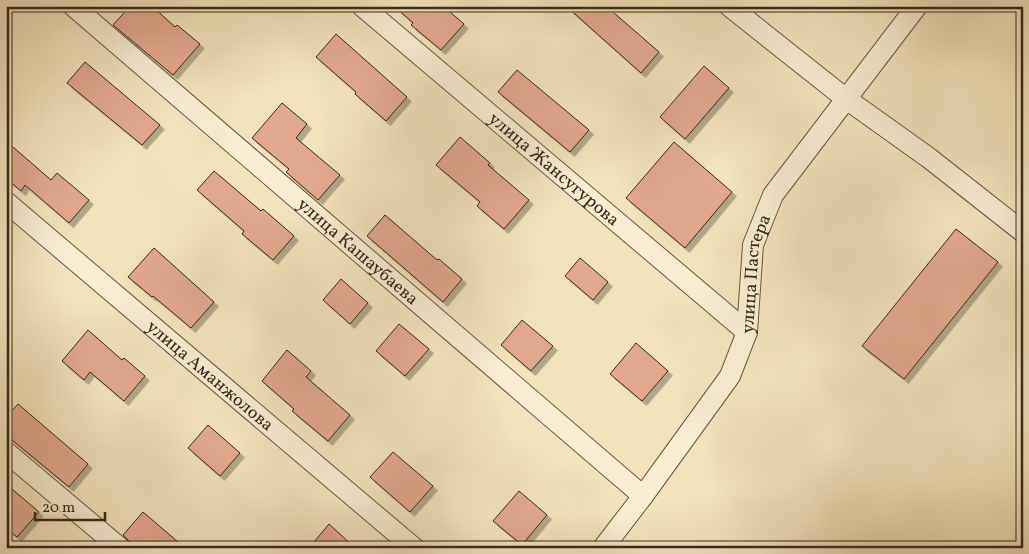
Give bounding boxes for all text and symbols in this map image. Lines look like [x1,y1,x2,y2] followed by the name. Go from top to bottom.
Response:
[482,107,624,233] street label: улица Жансугурова
[291,193,423,312] street label: улица Кашаубаева
[736,211,778,334] street label: улица Пастера
[140,315,278,438] street label: улица Аманжолова
[35,489,105,521] scale bar
[42,498,75,519] text: 20 m

